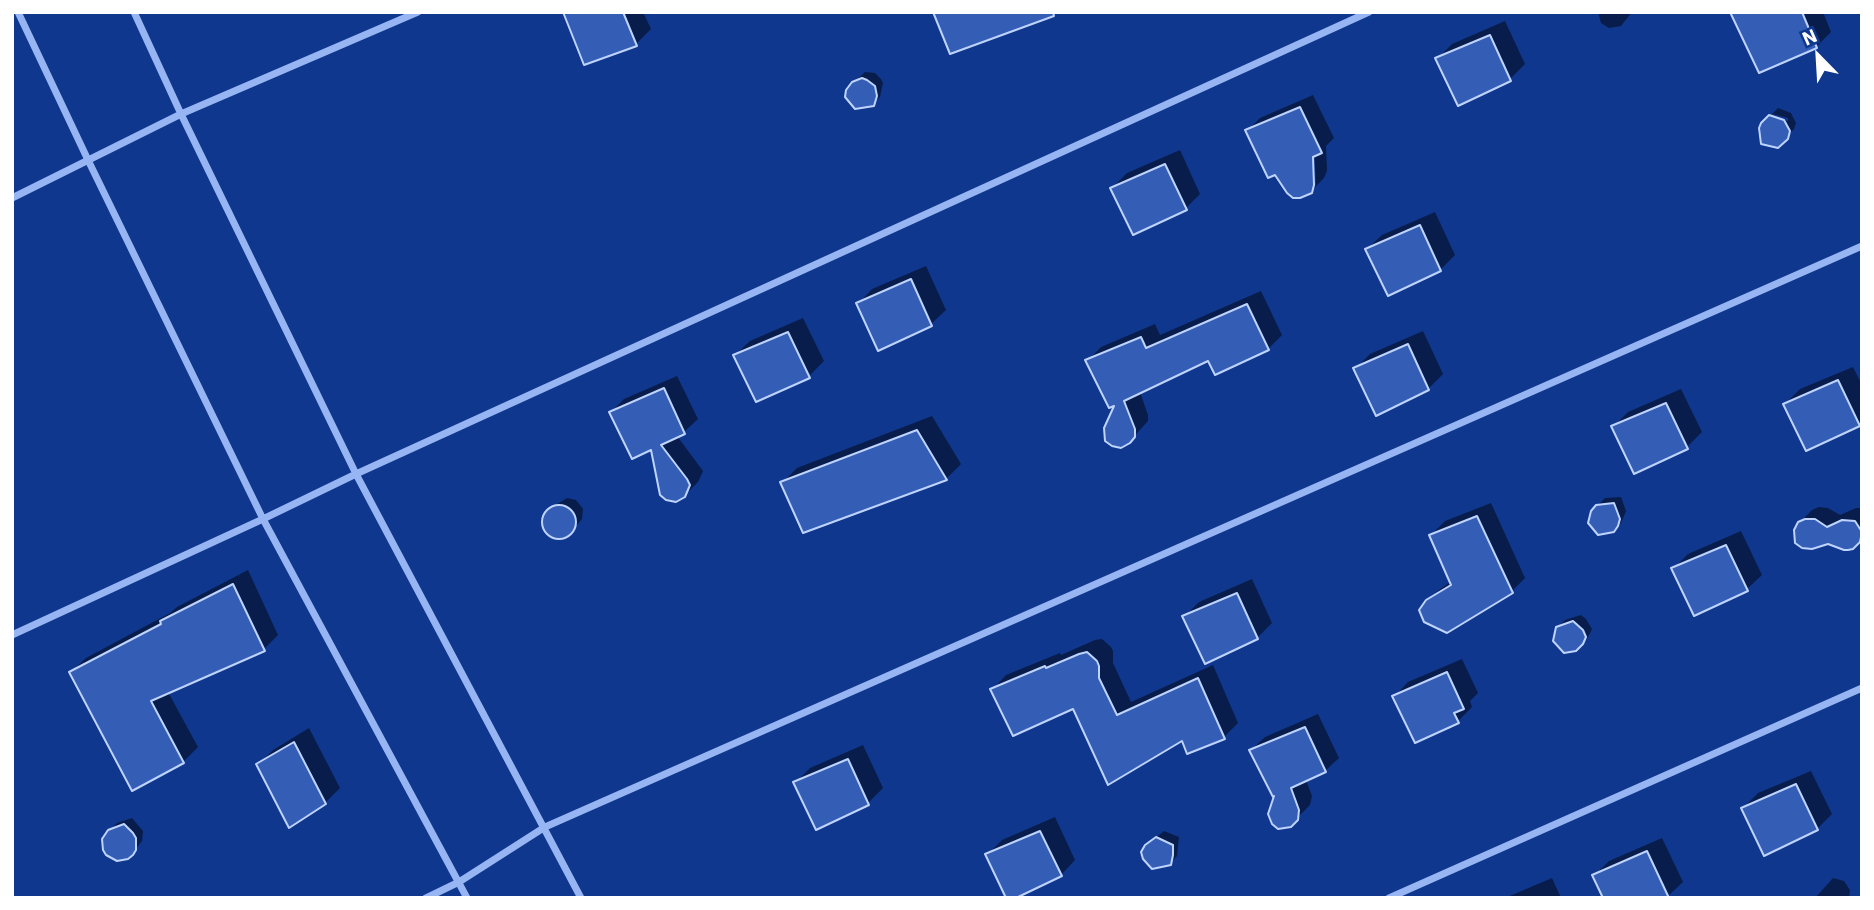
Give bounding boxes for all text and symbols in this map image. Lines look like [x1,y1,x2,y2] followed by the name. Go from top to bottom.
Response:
[1783,21,1853,91] north arrow
[1798,23,1821,51] text: N

